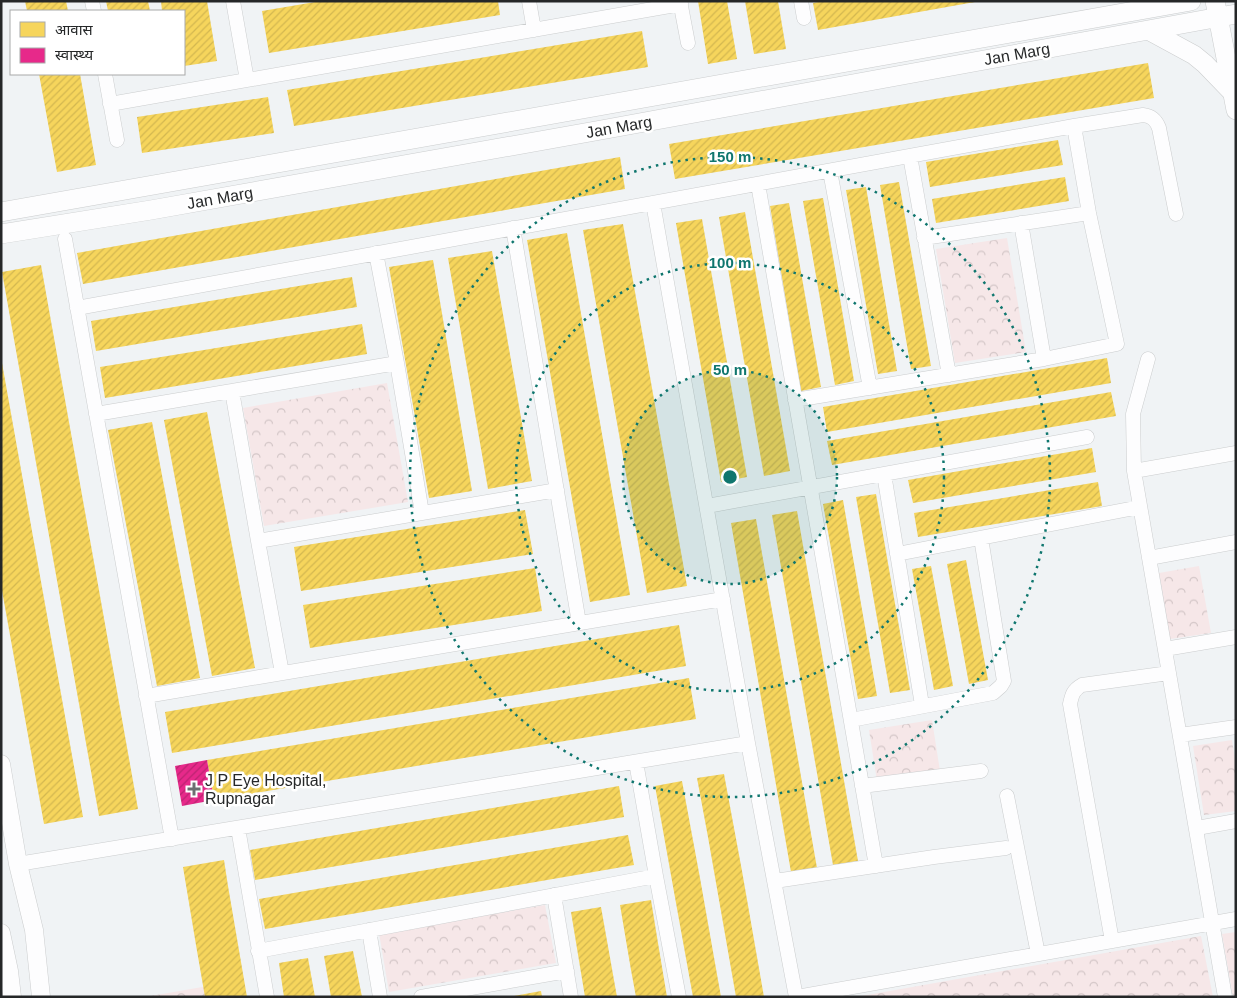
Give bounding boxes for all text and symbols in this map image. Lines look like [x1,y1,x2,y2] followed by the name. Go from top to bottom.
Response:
[10,10,185,75] legend
[55,21,94,38] text: आवास
[983,40,1051,68] street label: Jan Marg
[55,46,93,63] text: स्वास्थ्य
[585,113,653,141] street label: Jan Marg
[709,148,751,165] text: 150 m
[186,184,254,212] street label: Jan Marg
[709,254,751,271] text: 100 m
[713,361,747,378] text: 50 m
[721,468,739,486] centre of rings
[205,772,327,807] place label: J P Eye Hospital, Rupnagar
[187,782,201,796] marker: J P Eye Hospital, Rupnagar

